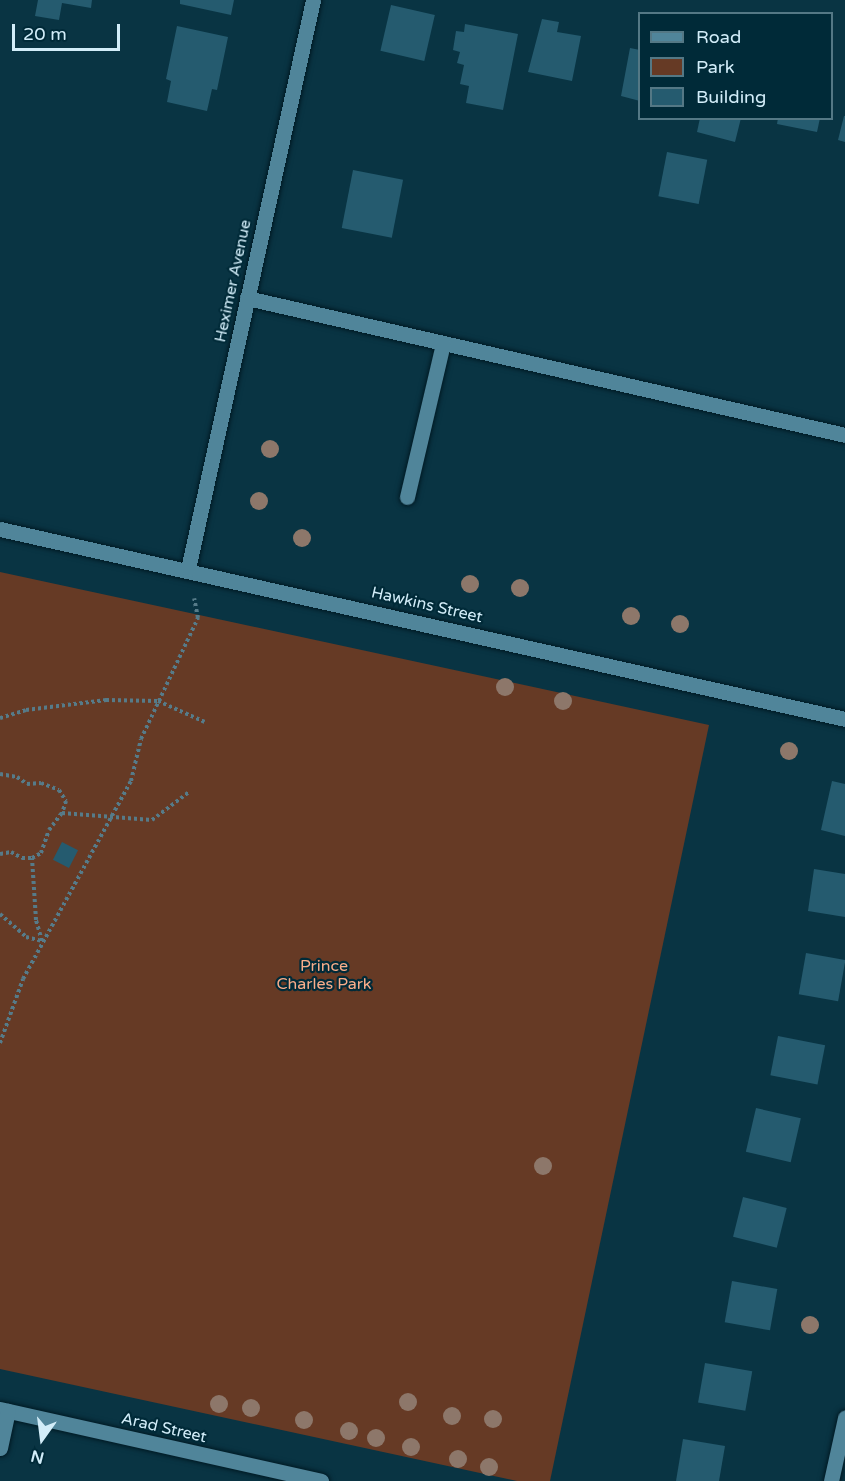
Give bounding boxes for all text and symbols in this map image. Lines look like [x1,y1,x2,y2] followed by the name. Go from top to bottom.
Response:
[15,12,123,50] scale bar
[638,12,833,120] legend
[23,23,67,45] text: 20 m
[696,26,741,48] text: Road
[696,56,734,78] text: Park
[696,86,766,108] text: Building
[211,218,255,344] street label: Heximer Avenue
[369,583,485,627] street label: Hawkins Street
[276,956,372,994] park label: Prince Charles Park
[12,1409,72,1469] north arrow
[119,1409,209,1447] street label: Arad Street
[29,1445,46,1468] text: N

